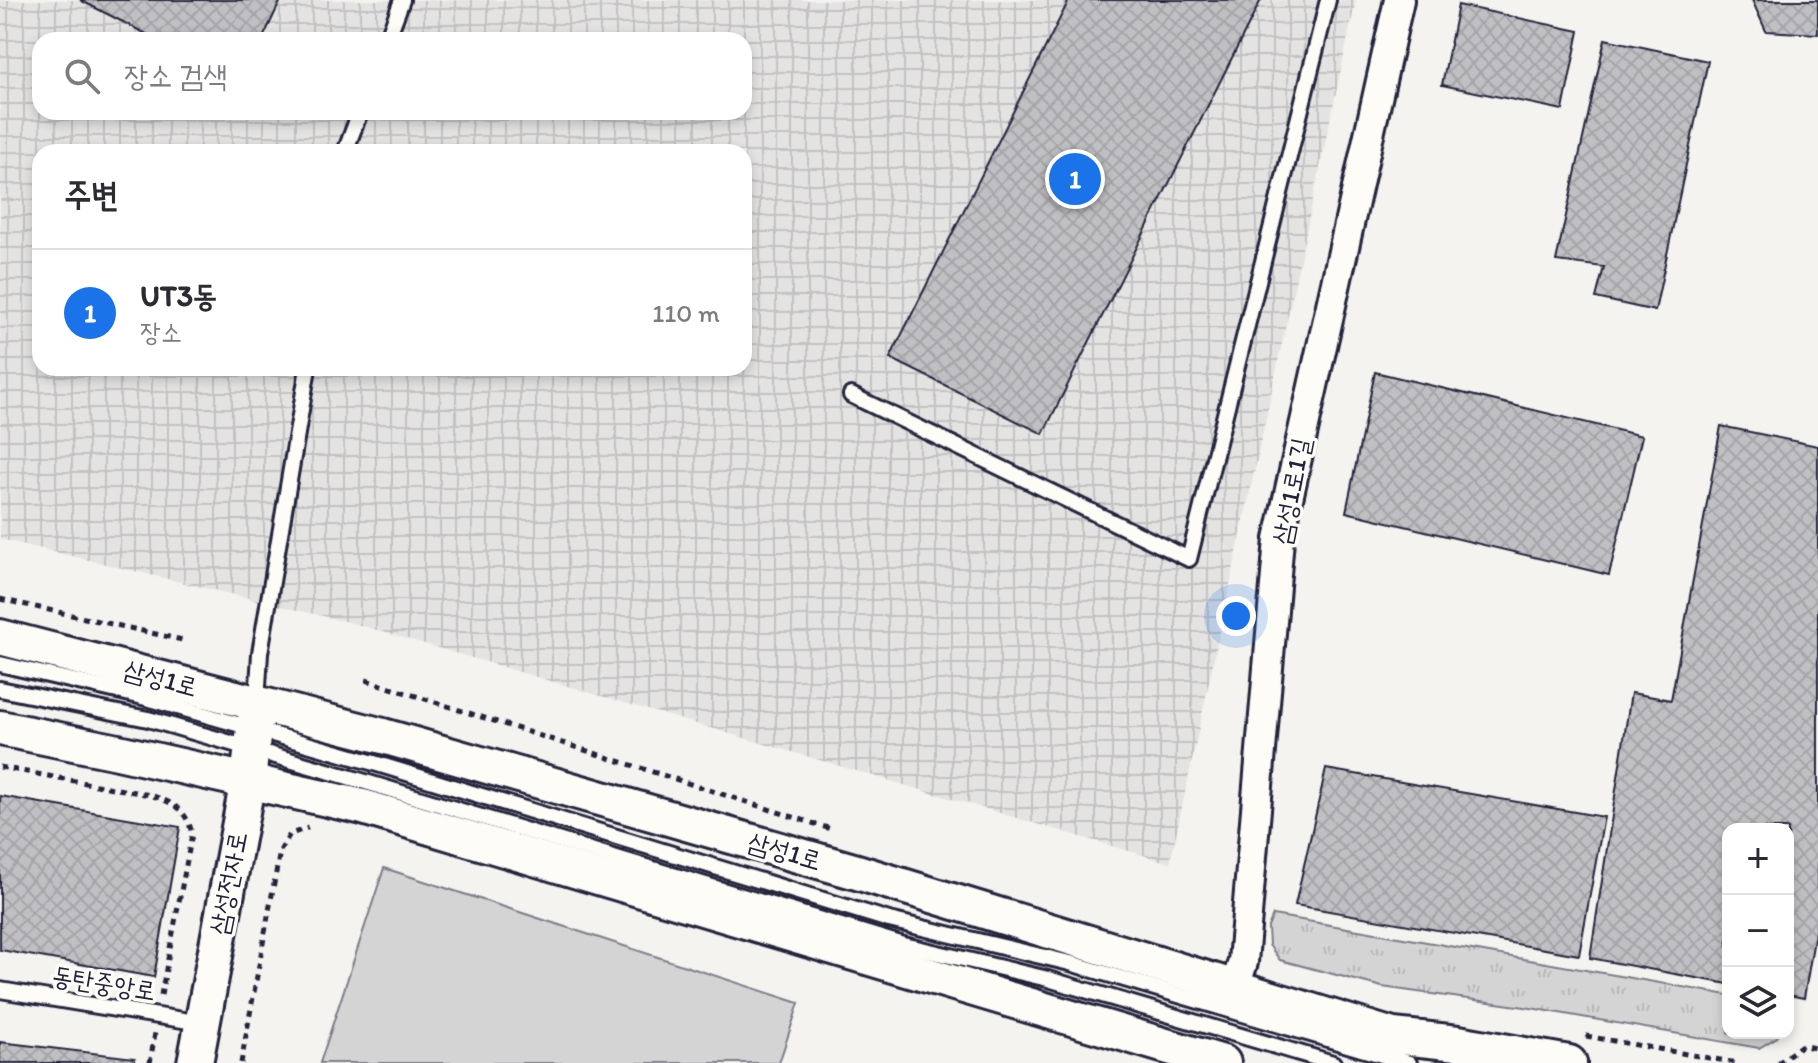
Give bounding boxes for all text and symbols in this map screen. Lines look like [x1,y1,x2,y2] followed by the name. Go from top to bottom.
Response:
[32,32,752,120] search box
[60,54,104,98] icon: search
[124,57,227,94] text: 장소 검색
[1049,149,1101,209] pin: 1
[64,174,119,215] text: 주변
[140,277,217,314] text: UT3동
[84,297,96,329] text: 1
[652,297,720,329] text: 110 m
[140,316,182,348] text: 장소
[1265,435,1317,547] street label: 삼성1로1길
[1216,596,1256,636] your location
[121,653,201,703] street label: 삼성1로
[1722,823,1794,1039] map controls
[1722,823,1794,895] button: +
[745,825,825,877] street label: 삼성1로
[202,829,254,937] street label: 삼성전자로
[1722,895,1794,967] button: −
[50,959,158,1007] street label: 동탄중앙로
[1722,967,1794,1039] button: layers

